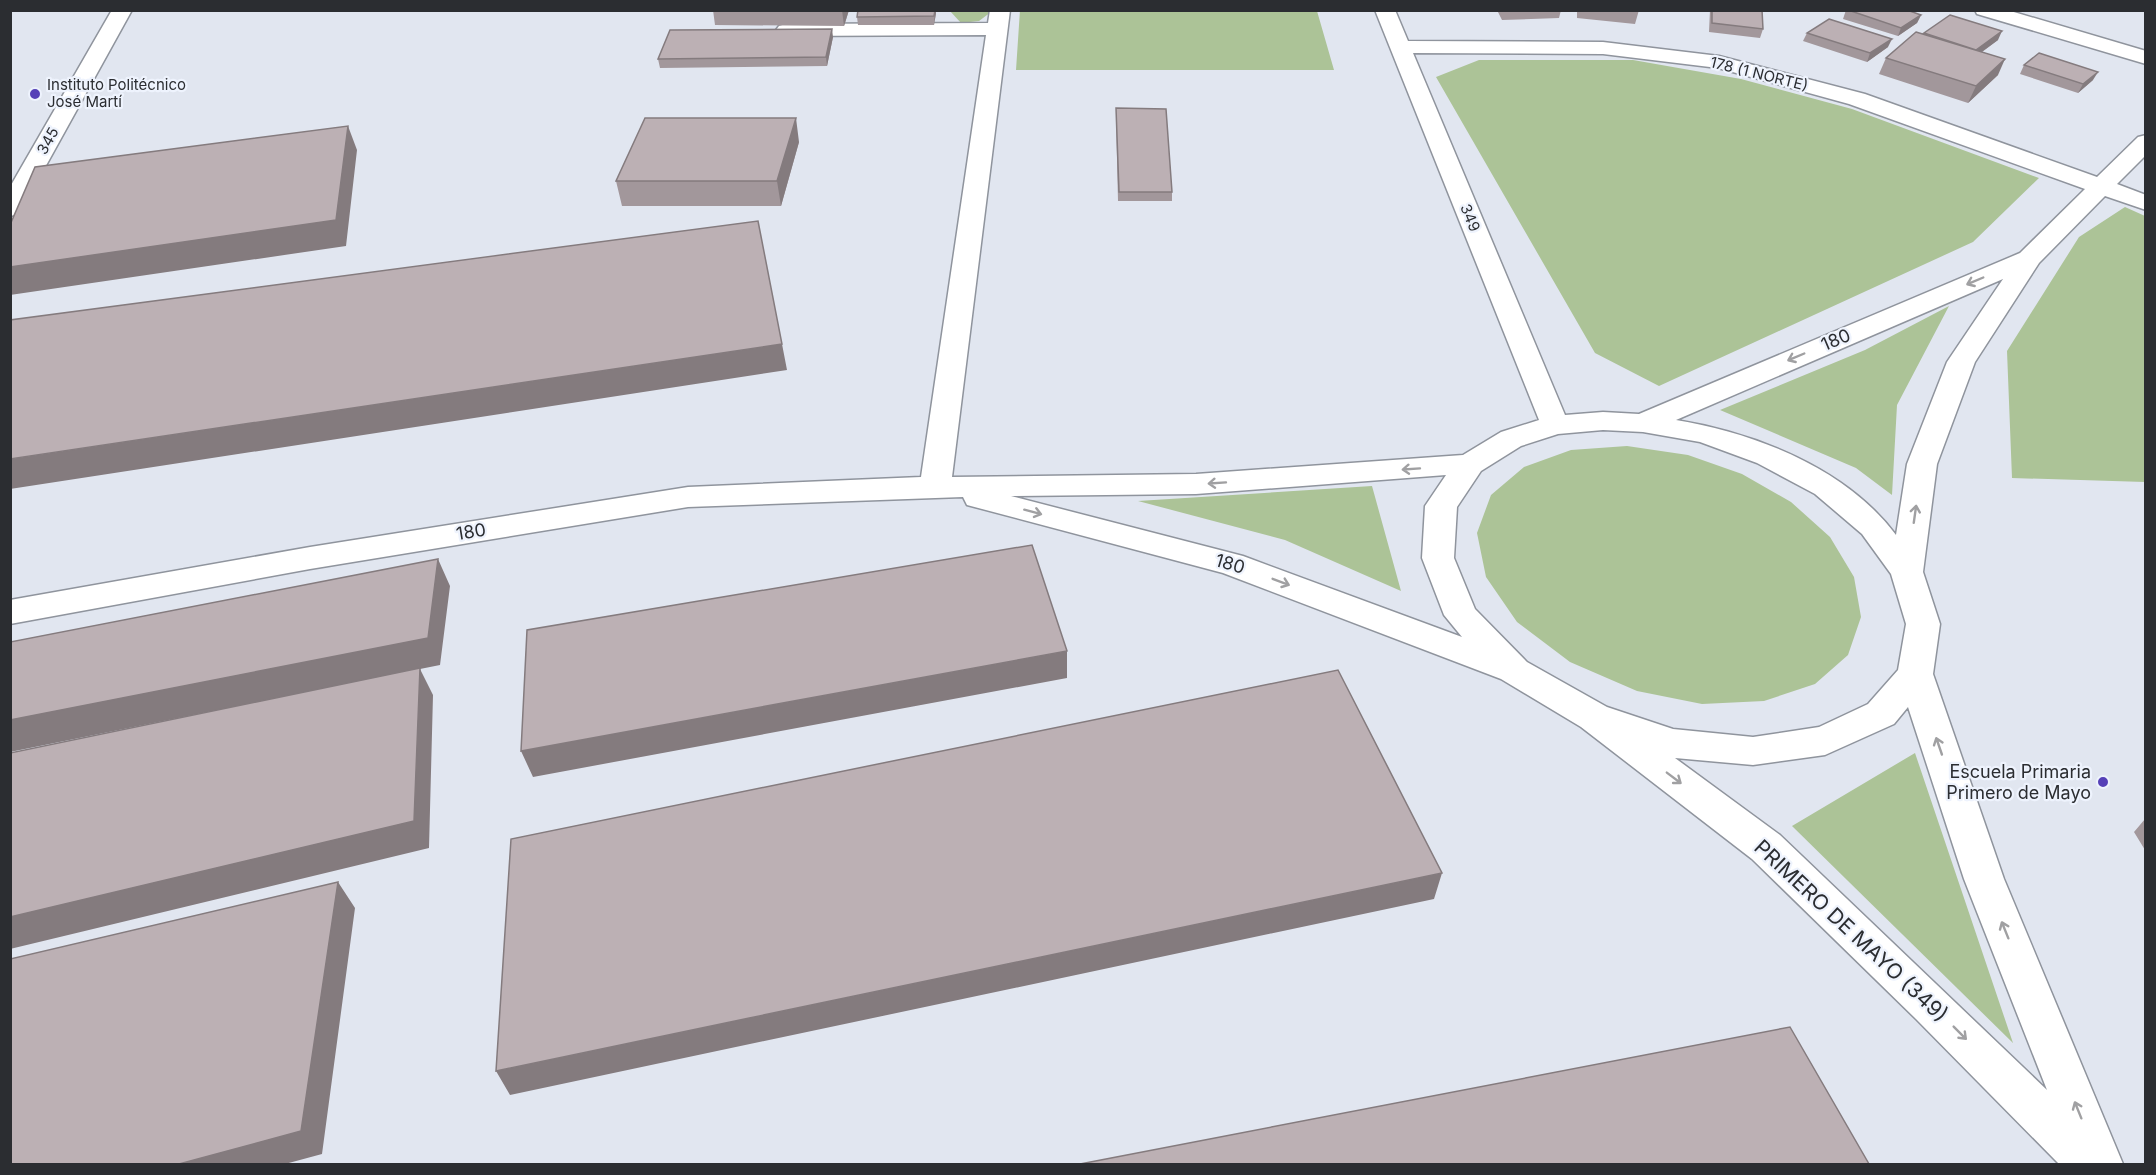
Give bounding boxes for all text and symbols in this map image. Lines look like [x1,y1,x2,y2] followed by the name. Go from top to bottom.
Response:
[1708,52,1810,95] street label: 178 (1 NORTE)
[47,75,186,111] place label: Instituto Politécnico José Martí
[28,87,42,101] marker: Instituto Politécnico José Martí
[32,124,63,158] street label: 345
[1456,201,1485,234] street label: 349
[1966,276,1985,287] one-way arrow
[1818,324,1854,355] street label: 180
[1787,352,1805,363] one-way arrow
[1402,463,1422,474] one-way arrow
[1207,478,1227,489] one-way arrow
[1910,505,1921,525] one-way arrow
[1023,507,1042,518] one-way arrow
[455,519,487,544] street label: 180
[1213,549,1247,578] street label: 180
[1271,578,1289,589] one-way arrow
[1933,737,1944,756] one-way arrow
[1946,761,2091,803] place label: Escuela Primaria Primero de Mayo
[1666,771,1682,784] one-way arrow
[2096,775,2110,789] marker: Escuela Primaria Primero de Mayo
[1749,834,1953,1027] street label: PRIMERO DE MAYO (349)
[1999,921,2010,939] one-way arrow
[1952,1026,1967,1041] one-way arrow
[2072,1102,2083,1120] one-way arrow

